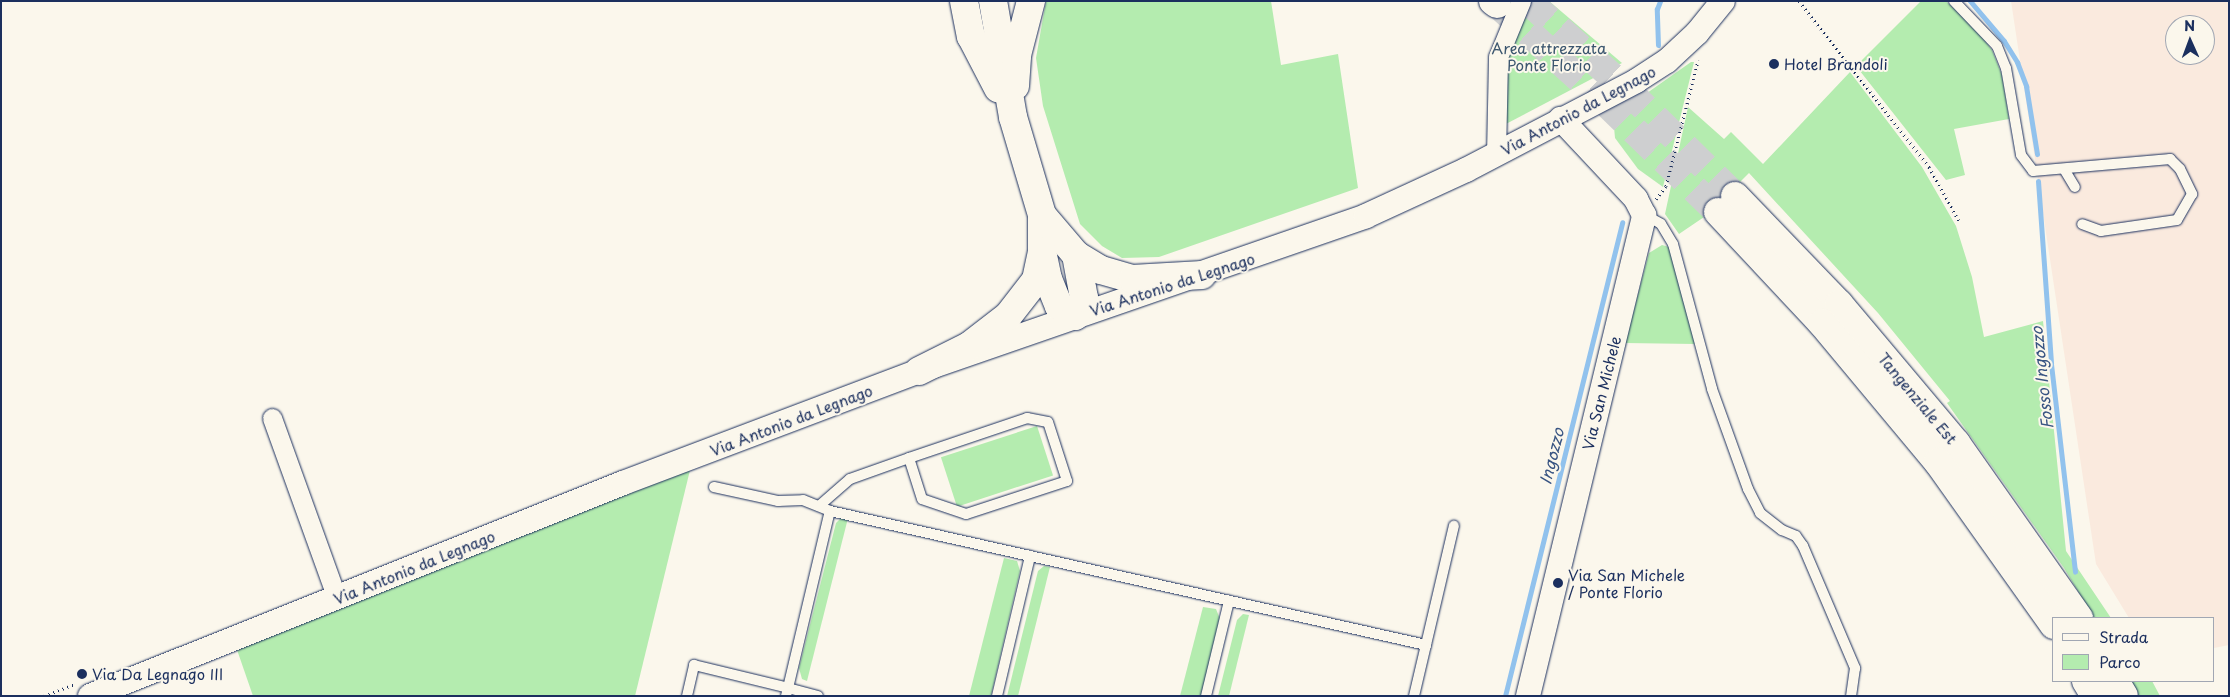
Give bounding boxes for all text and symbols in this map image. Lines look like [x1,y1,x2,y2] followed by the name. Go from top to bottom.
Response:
[2165,15,2215,65] north arrow
[2184,15,2195,36] text: N
[1491,38,1607,73] park label: Area attrezzata Ponte Florio
[1784,55,1888,73] place label: Hotel Brandoli
[1768,58,1780,70] marker: Hotel Brandoli
[1498,62,1658,158] street label: Via Antonio da Legnago
[1087,249,1257,319] street label: Via Antonio da Legnago
[2026,325,2056,431] water label: Fosso Ingozzo
[1578,335,1624,451] street label: Via San Michele
[1875,349,1961,447] street label: Tangenziale Est
[707,381,875,459] street label: Via Antonio da Legnago
[1535,426,1567,486] water label: Ingozzo
[331,526,497,608] street label: Via Antonio da Legnago
[1568,565,1683,600] place label: Via San Michele / Ponte Florio
[1552,577,1564,589] marker: Via San Michele / Ponte Florio
[2052,617,2215,682] legend
[2099,625,2148,648] text: Strada
[2099,650,2141,673] text: Parco
[92,665,224,683] place label: Via Da Legnago III
[76,668,88,680] marker: Via Da Legnago III

